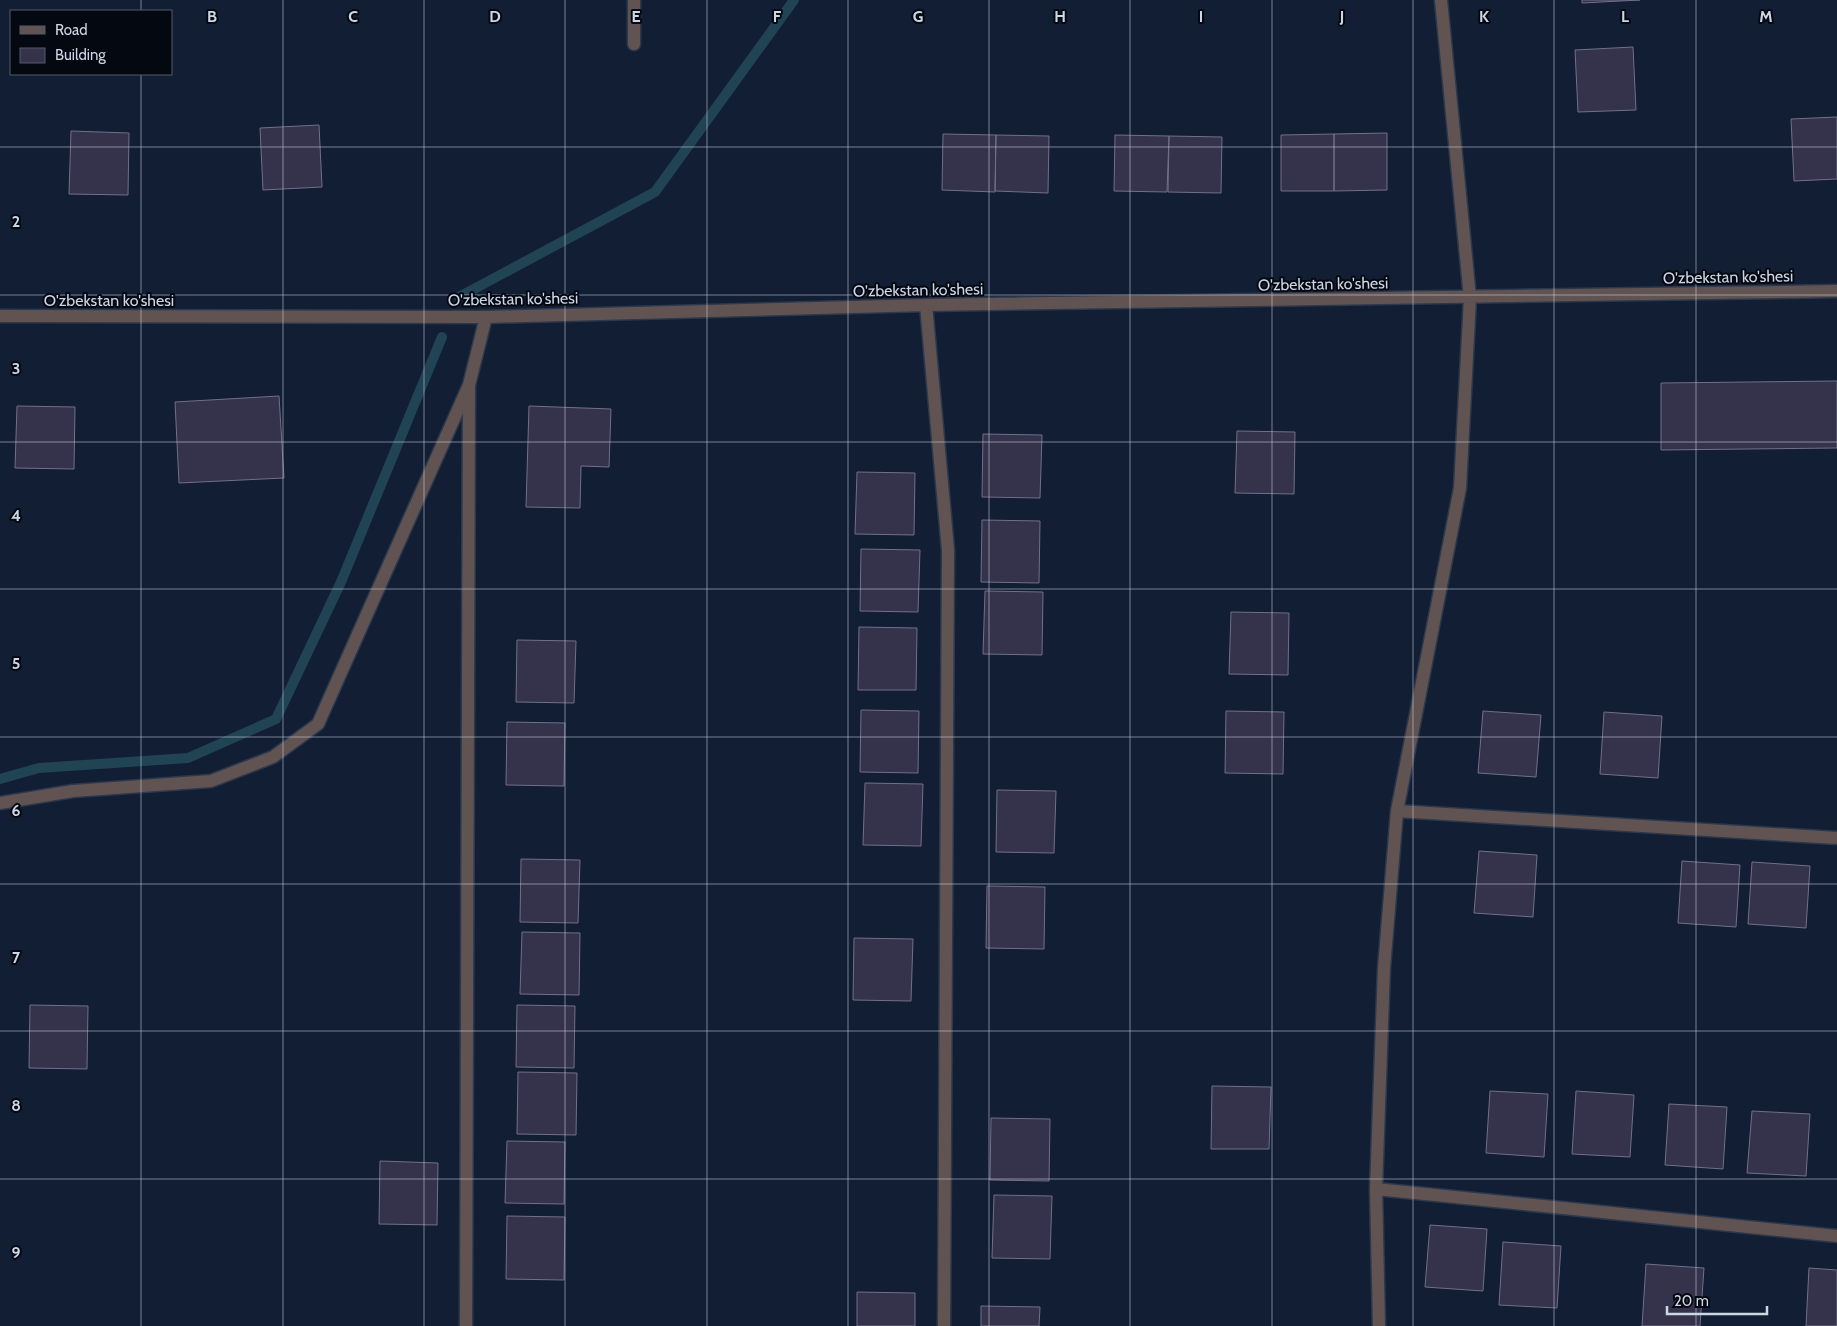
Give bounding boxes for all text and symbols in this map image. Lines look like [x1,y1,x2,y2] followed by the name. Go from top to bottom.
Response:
[207,7,217,26] text: B
[348,7,358,26] text: C
[489,7,501,26] text: D
[631,7,641,26] text: E
[773,7,782,26] text: F
[913,7,923,26] text: G
[1054,7,1066,26] text: H
[1199,7,1203,26] text: I
[1339,7,1344,26] text: J
[1479,7,1489,26] text: K
[1621,7,1629,26] text: L
[1759,7,1773,26] text: M
[10,10,172,75] legend
[55,21,88,39] text: Road
[55,46,106,64] text: Building
[12,212,20,231] text: 2
[1663,266,1793,288] street label: O'zbekstan ko'shesi
[1258,273,1388,295] street label: O'zbekstan ko'shesi
[853,279,983,301] street label: O'zbekstan ko'shesi
[448,288,578,310] street label: O'zbekstan ko'shesi
[44,291,174,310] street label: O'zbekstan ko'shesi
[12,359,20,378] text: 3
[11,506,21,525] text: 4
[12,654,20,673] text: 5
[12,801,21,820] text: 6
[12,948,21,967] text: 7
[11,1096,21,1115] text: 8
[12,1243,21,1262] text: 9
[1667,1284,1767,1316] scale bar
[1674,1292,1709,1310] text: 20 m

